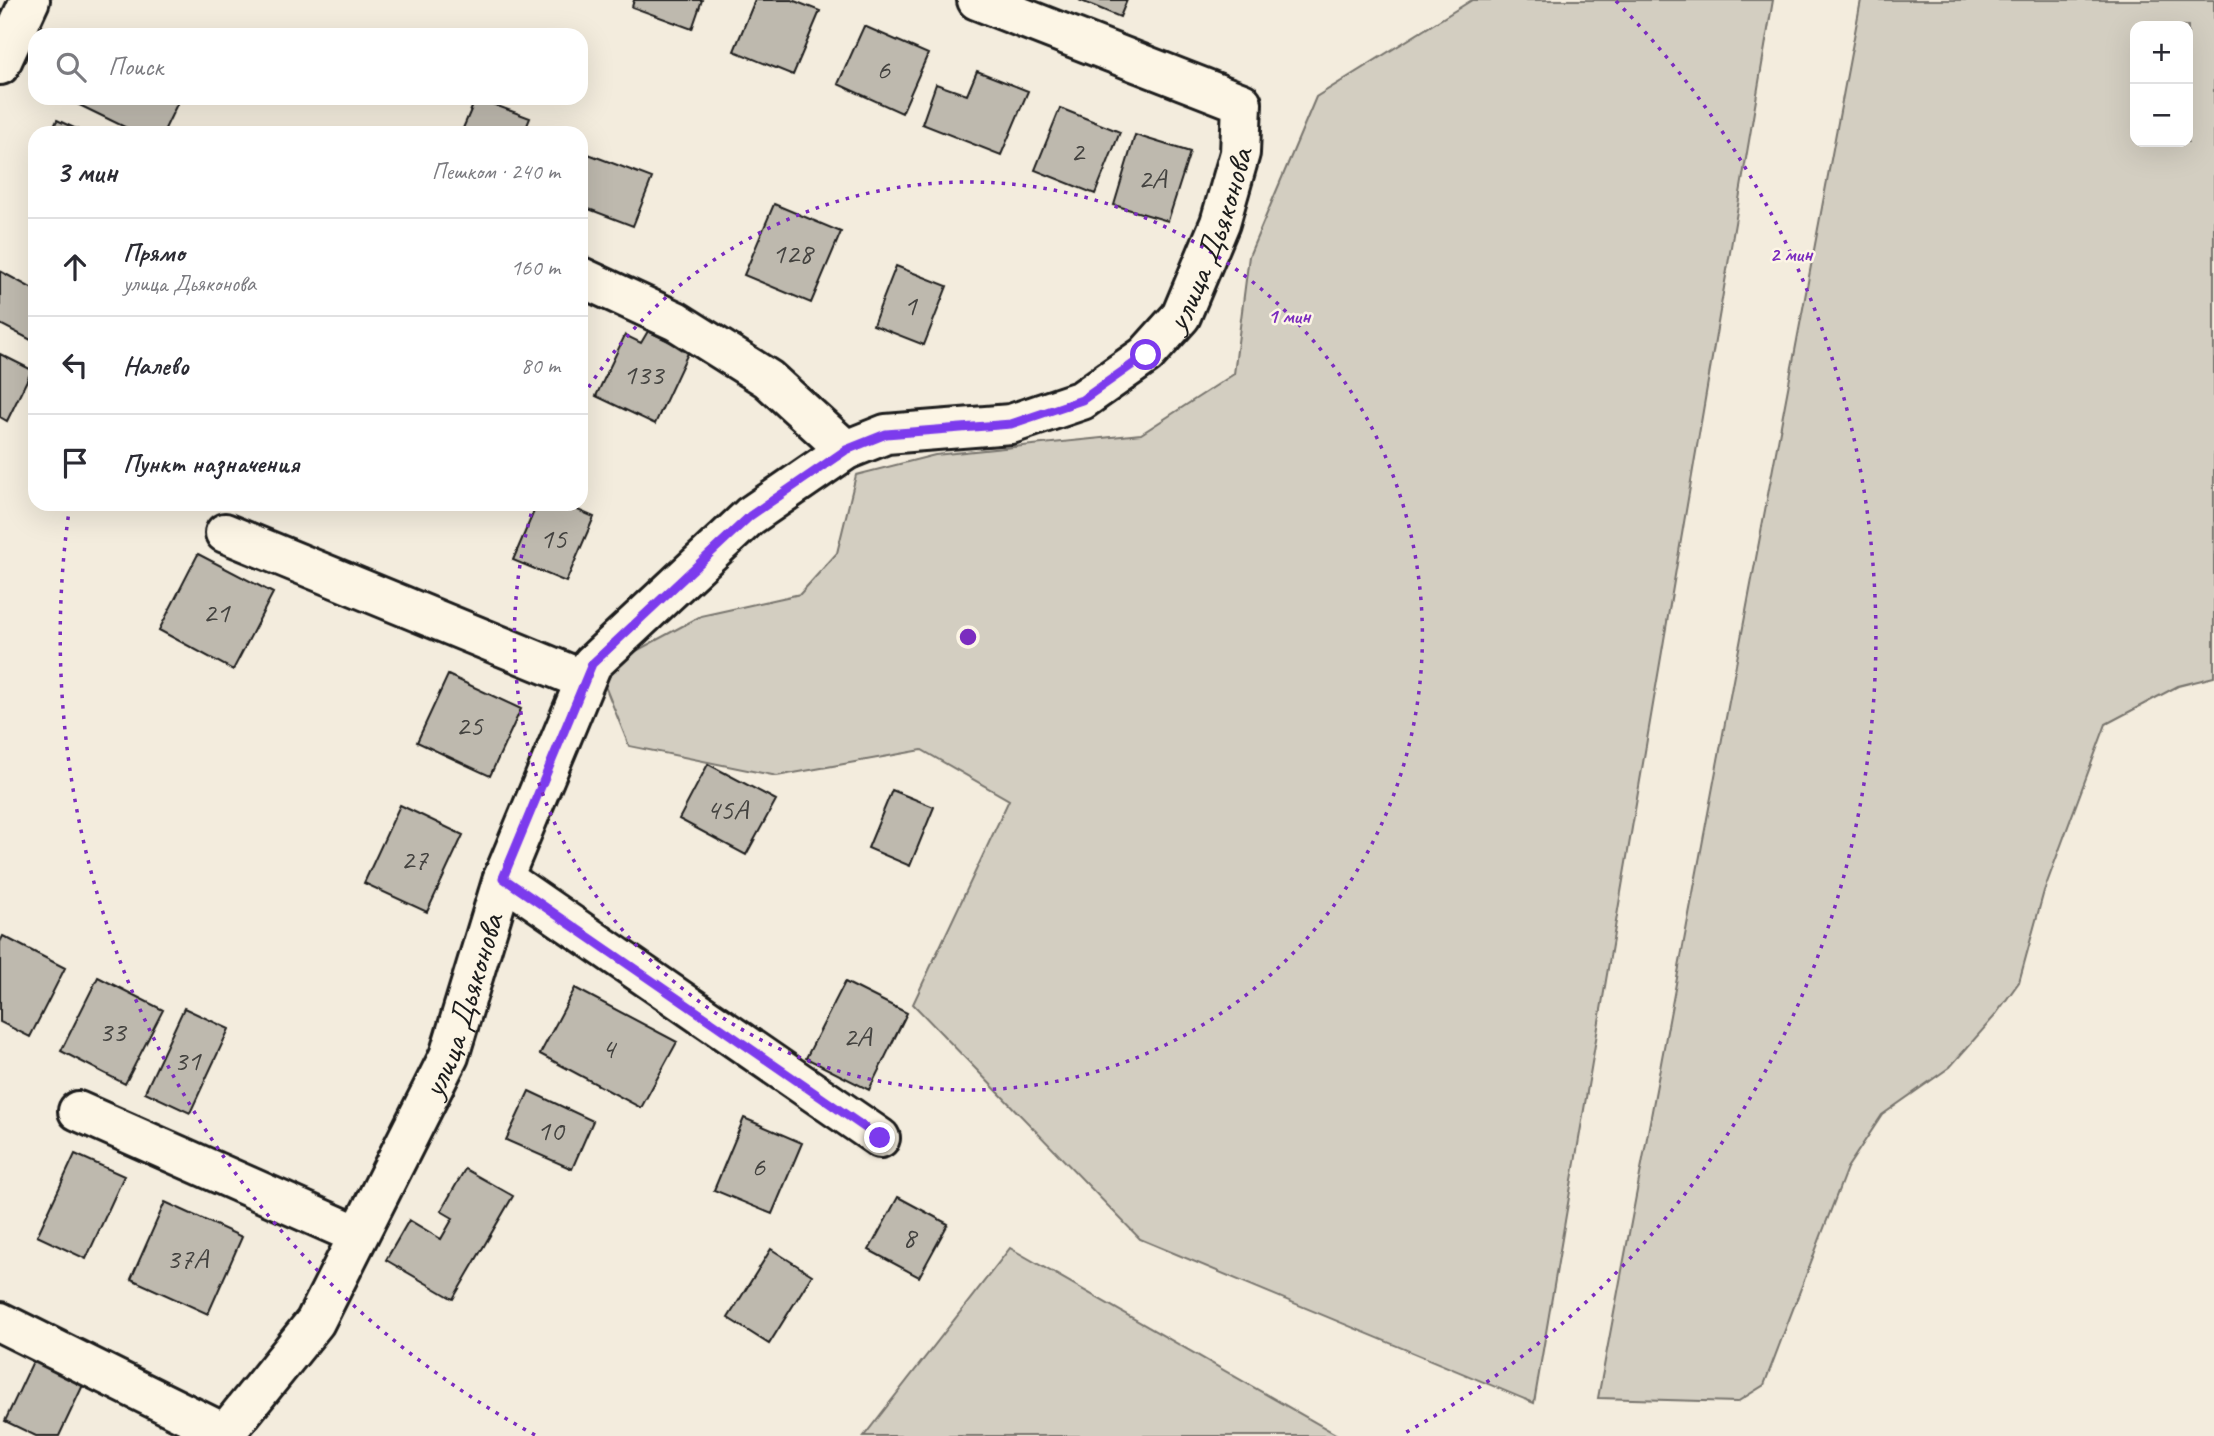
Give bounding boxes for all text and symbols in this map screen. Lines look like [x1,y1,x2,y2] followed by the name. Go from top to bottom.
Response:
[2130,21,2193,147] map controls
[2130,21,2193,84] button: +
[28,28,588,105] search box
[52,48,90,86] icon: search
[108,50,163,83] text: Поиск
[876,50,891,88] house number: 6
[2130,84,2193,147] button: −
[1070,132,1086,170] house number: 2
[1156,141,1263,341] street label: улица Дьяконова
[56,153,117,191] text: 3 мин
[432,157,560,186] text: Пешком · 240 m
[1138,159,1168,197] house number: 2А
[772,234,815,272] house number: 128
[123,236,185,269] text: Прямо
[1770,241,1814,267] text: 2 мин
[56,248,94,286] icon: ahead
[511,253,560,282] text: 160 m
[123,269,256,298] text: улица Дьяконова
[903,286,918,324] house number: 1
[1268,303,1312,329] text: 1 мин
[1130,339,1161,370] route start
[56,346,94,384] icon: left
[123,349,189,382] text: Налево
[521,351,560,380] text: 80 m
[623,355,666,393] house number: 133
[56,444,94,482] icon: arrive
[123,447,299,480] text: Пункт назначения
[540,519,568,557] house number: 15
[203,593,231,631] house number: 21
[956,625,980,649] centre of rings
[456,706,484,744] house number: 25
[706,790,750,828] house number: 45А
[401,840,429,878] house number: 27
[411,906,514,1106] street label: улица Дьяконова
[99,1012,128,1050] house number: 33
[843,1017,873,1055] house number: 2А
[601,1029,617,1067] house number: 4
[174,1041,202,1079] house number: 31
[537,1111,566,1149] house number: 10
[864,1122,895,1153] route end
[751,1147,766,1185] house number: 6
[902,1218,918,1256] house number: 8
[166,1239,210,1277] house number: 37А

